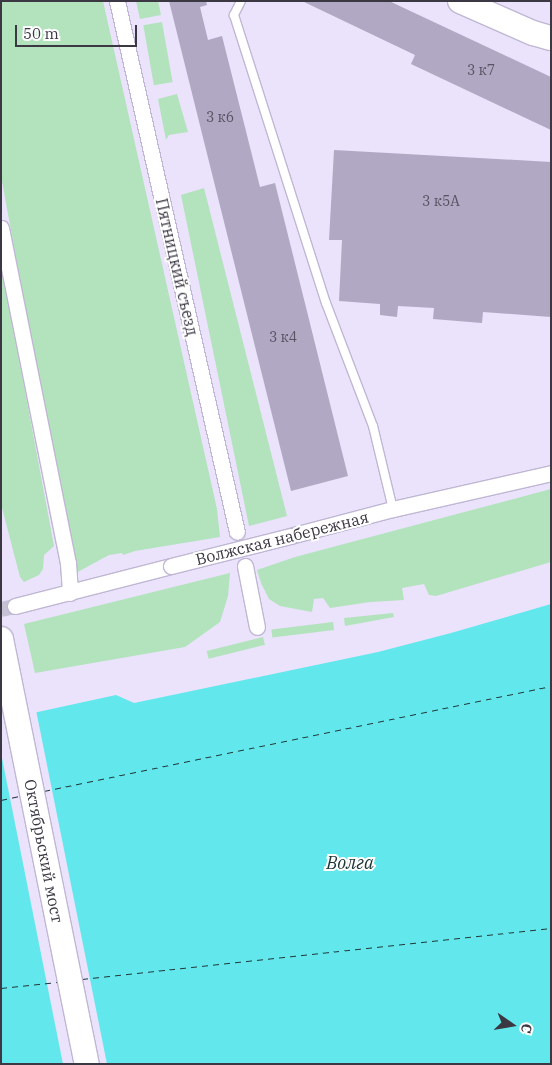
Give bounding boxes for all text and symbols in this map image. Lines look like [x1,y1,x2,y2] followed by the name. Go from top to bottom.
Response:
[18,15,140,47] scale bar
[23,24,59,43] text: 50 m
[467,62,495,78] house number: 3 к7
[206,109,234,125] house number: 3 к6
[422,193,460,209] house number: 3 к5А
[152,196,202,338] street label: Пятницкий съезд
[269,329,297,345] house number: 3 к4
[193,507,371,569] street label: Волжская набережная
[21,777,67,925] street label: Октябрьский мост
[326,852,374,874] water label: Волга
[487,1000,537,1050] north arrow
[517,1022,536,1035] text: С

